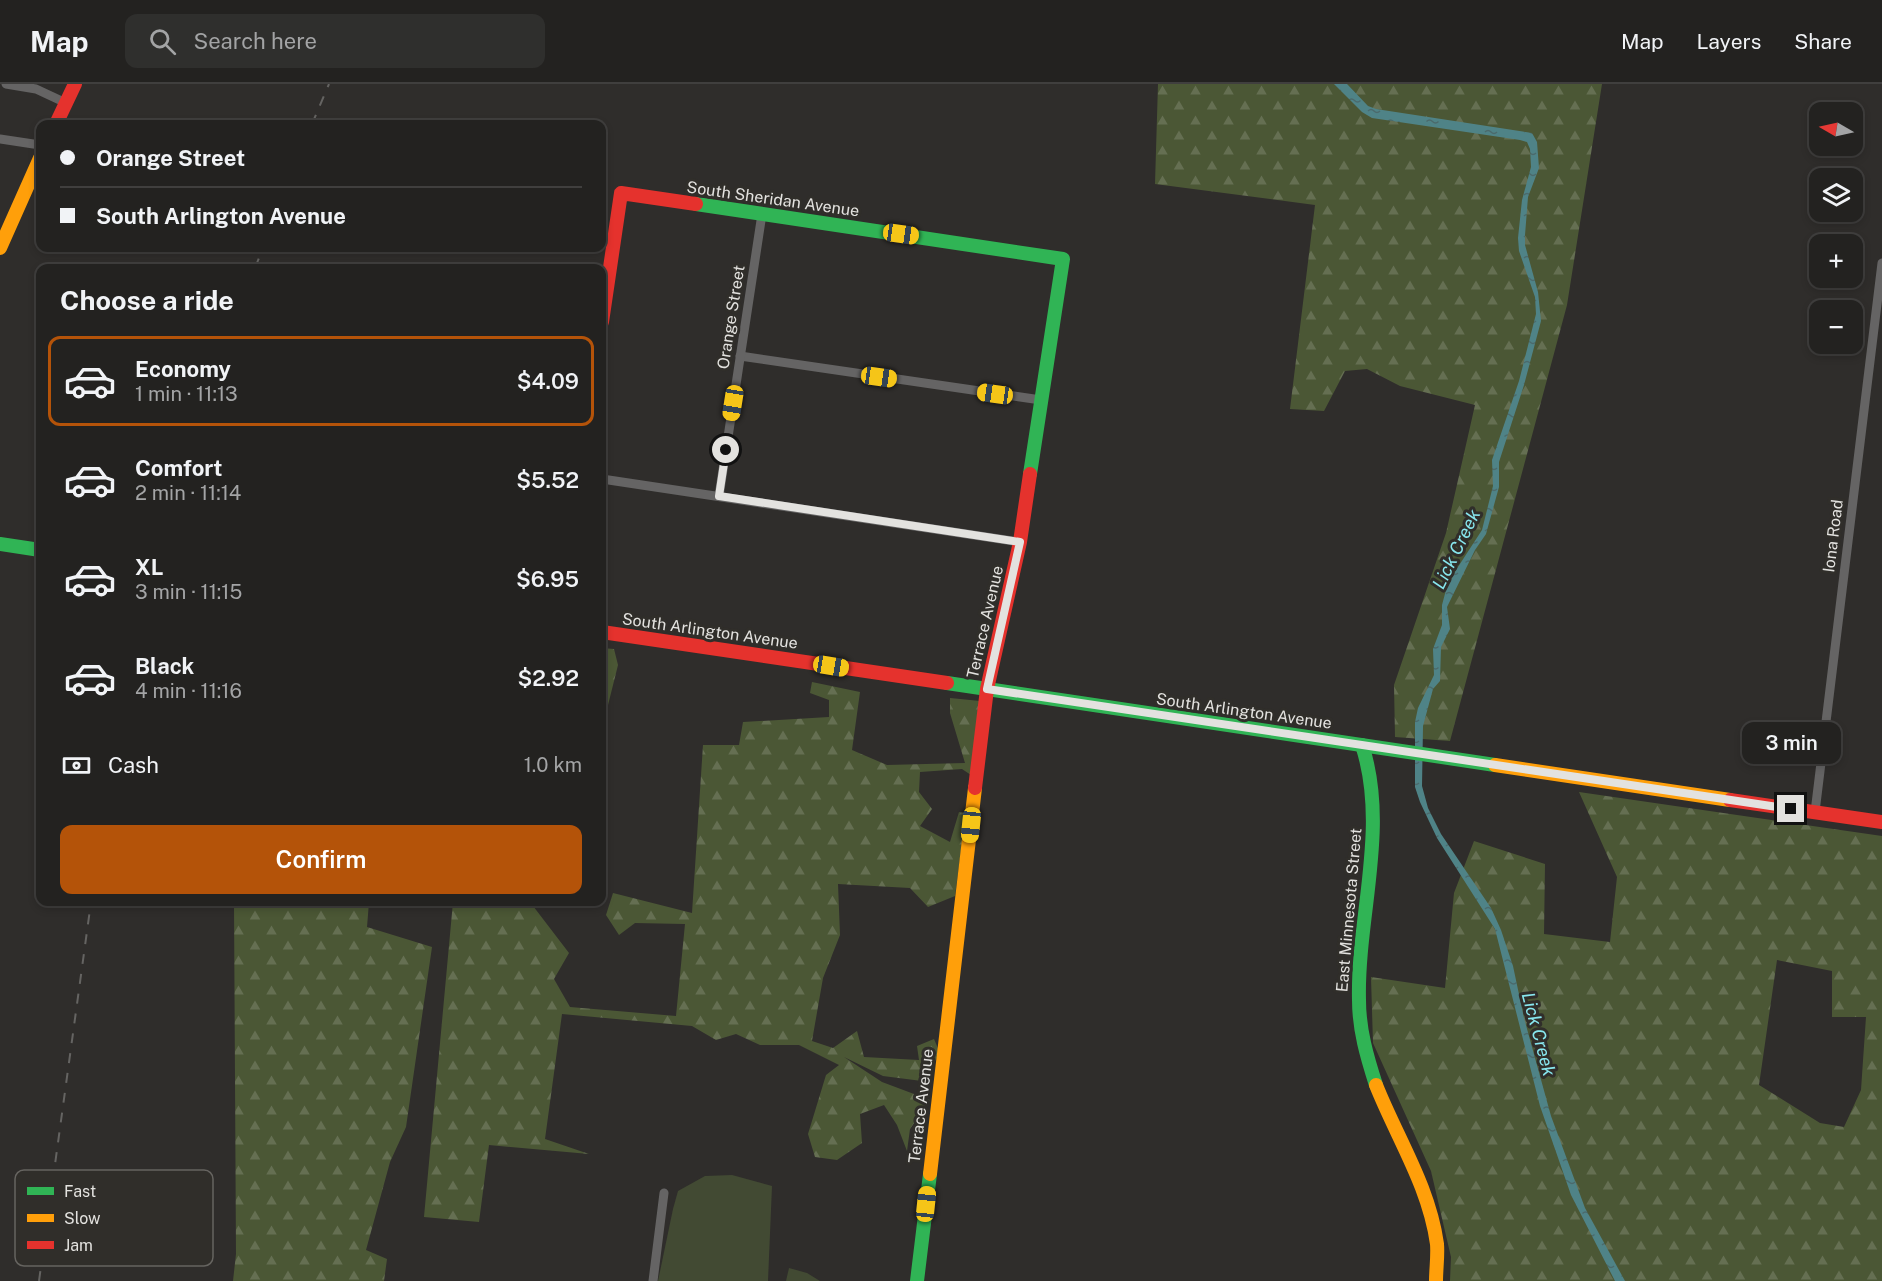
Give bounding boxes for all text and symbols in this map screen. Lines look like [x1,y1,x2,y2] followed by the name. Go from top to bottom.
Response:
[125,14,545,68] search box
[30,25,89,58] text: Map
[146,25,179,58] icon: search
[194,28,317,54] text: Search here
[1621,29,1664,54] text: Map
[1697,29,1761,54] text: Layers
[1794,29,1852,54] text: Share
[1809,102,1863,156] north arrow
[1809,102,1863,354] map controls
[96,145,245,171] text: Orange Street
[1809,168,1863,222] button: layers
[685,177,861,221] street label: South Sheridan Avenue
[96,203,346,229] text: South Arlington Avenue
[882,223,920,245] car
[1809,234,1863,288] button: +
[713,264,749,370] street label: Orange Street
[60,284,234,316] text: Choose a ride
[1809,300,1863,354] button: −
[63,354,117,408] icon: car
[135,356,231,382] text: Economy
[860,366,898,388] car
[517,368,579,394] text: $4.09
[135,382,238,406] text: 1 min · 11:13
[976,383,1014,405] car
[721,384,745,422] car
[712,436,739,463] route start
[63,453,117,507] icon: car
[135,455,222,481] text: Comfort
[516,467,579,493] text: $5.52
[135,481,241,505] text: 2 min · 11:14
[1819,498,1847,574] street label: Iona Road
[1428,506,1484,592] water label: Lick Creek
[63,552,117,606] icon: car
[135,554,163,580] text: XL
[963,564,1007,680] street label: Terrace Avenue
[516,566,579,592] text: $6.95
[135,580,242,604] text: 3 min · 11:15
[621,609,799,653] street label: South Arlington Avenue
[63,651,117,705] icon: car
[135,653,194,679] text: Black
[812,654,850,678] car
[517,665,579,691] text: $2.92
[135,679,242,703] text: 4 min · 11:16
[1155,689,1333,733] street label: South Arlington Avenue
[1742,722,1840,764] callout: 3 min
[1765,731,1818,755] text: 3 min
[60,749,93,782] icon: cash
[108,752,159,778] text: Cash
[524,753,582,777] text: 1.0 km
[1777,795,1804,822] route end
[960,806,982,844] car
[60,825,582,894] button: Confirm
[1332,827,1366,993] street label: East Minnesota Street
[1518,990,1560,1078] water label: Lick Creek
[905,1048,937,1164] street label: Terrace Avenue
[15,1170,213,1266] legend
[64,1182,96,1201] text: Fast
[915,1185,937,1223] car
[64,1209,101,1228] text: Slow
[64,1236,93,1255] text: Jam

